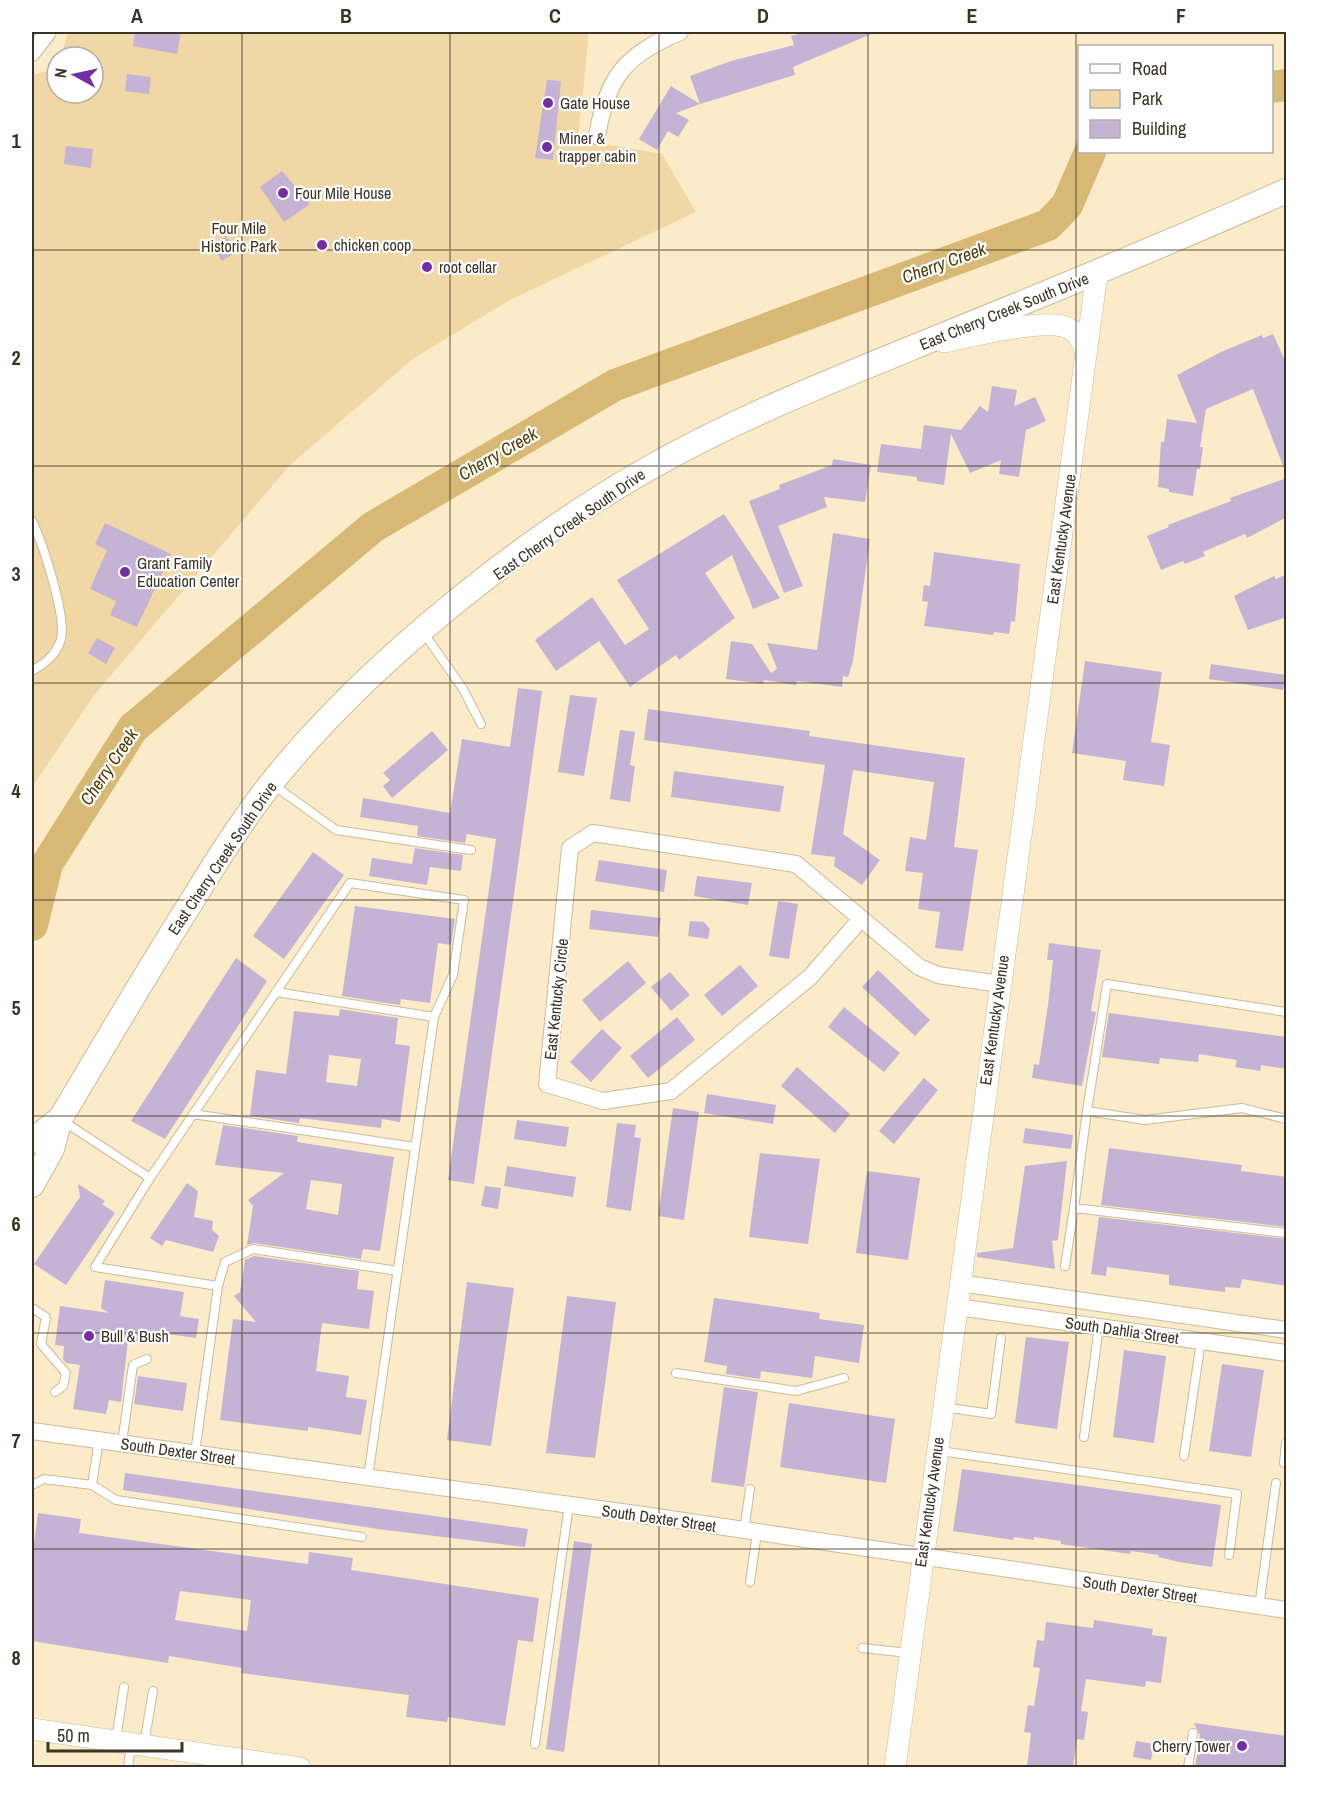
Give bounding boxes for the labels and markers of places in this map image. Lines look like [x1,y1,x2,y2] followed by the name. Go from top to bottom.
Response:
[560,92,630,114] place label: Gate House
[541,96,555,110] marker: Gate House
[559,127,636,167] place label: Miner & trapper cabin
[540,140,554,154] marker: Miner & trapper cabin
[295,182,391,204] place label: Four Mile House
[276,186,290,200] marker: Four Mile House
[334,234,411,256] place label: chicken coop
[315,238,329,252] marker: chicken coop
[439,256,497,278] place label: root cellar
[420,260,434,274] marker: root cellar
[137,552,240,592] place label: Grant Family Education Center
[118,565,132,579] marker: Grant Family Education Center
[101,1325,169,1347] place label: Bull & Bush
[82,1329,96,1343] marker: Bull & Bush
[1152,1735,1231,1757] place label: Cherry Tower
[1235,1739,1249,1753] marker: Cherry Tower

